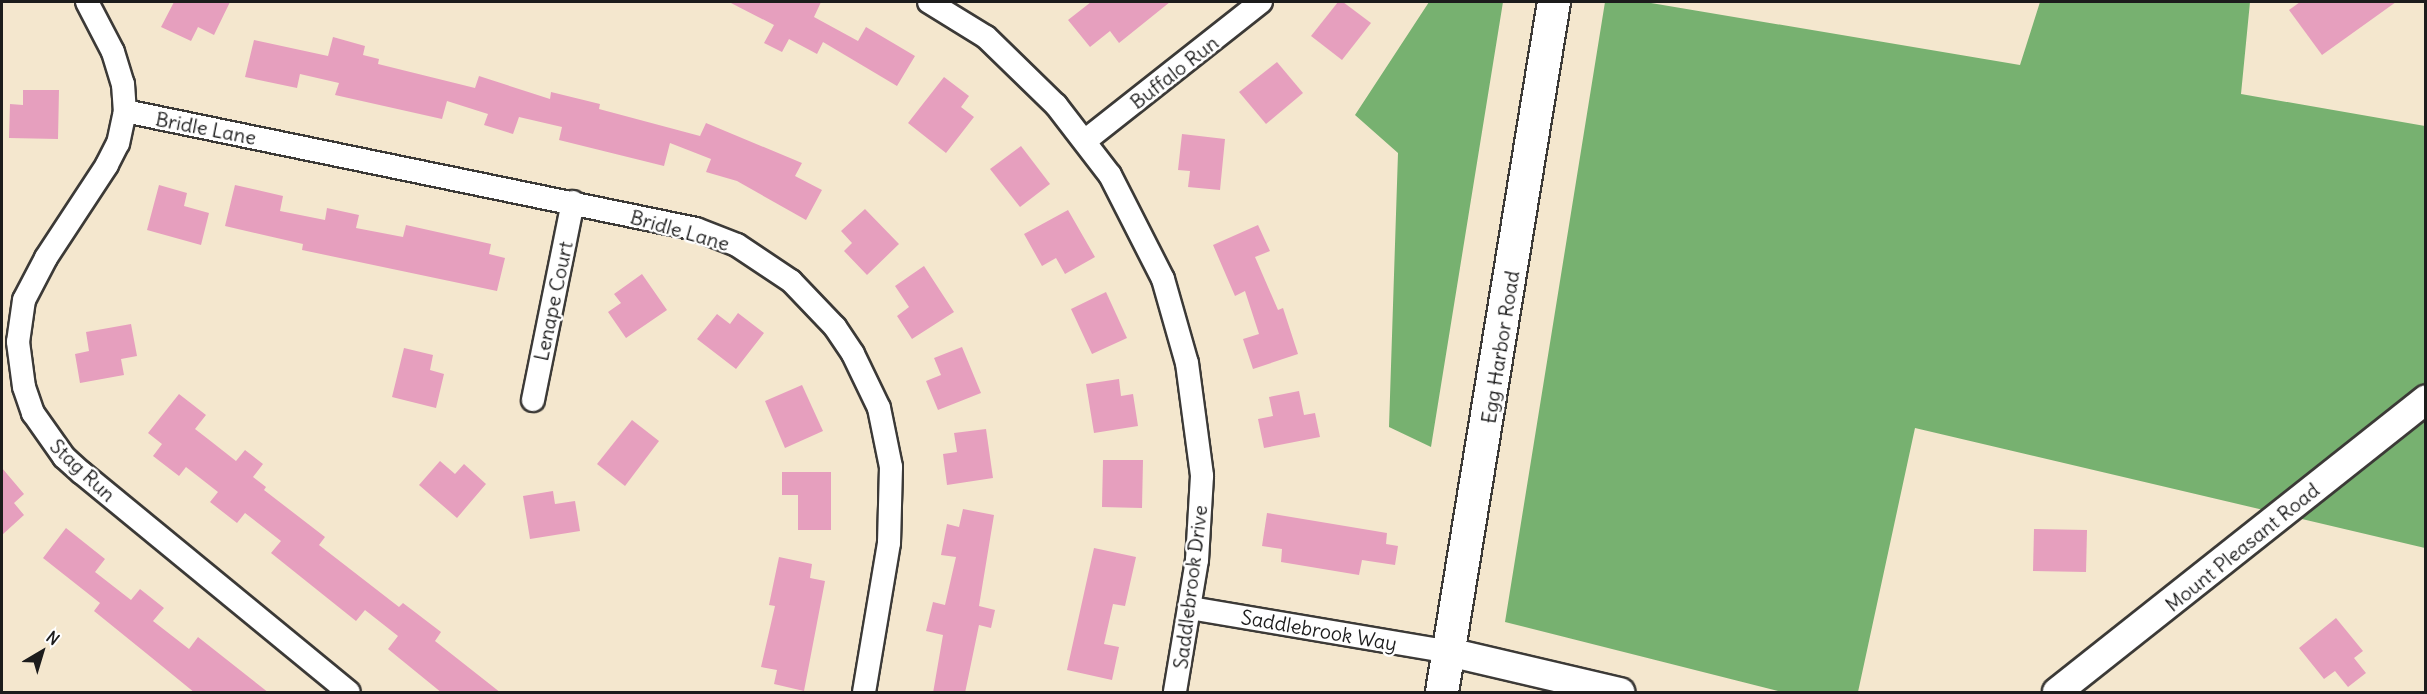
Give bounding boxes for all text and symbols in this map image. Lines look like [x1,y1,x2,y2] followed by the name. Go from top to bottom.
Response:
[1125,30,1223,114] street label: Buffalo Run
[154,106,258,150] street label: Bridle Lane
[628,204,732,256] street label: Bridle Lane
[529,239,577,363] street label: Lenape Court
[1476,269,1524,425] street label: Egg Harbor Road
[45,434,121,506] street label: Stag Run
[2160,478,2324,616] street label: Mount Pleasant Road
[1168,504,1212,670] street label: Saddlebrook Drive
[1239,604,1399,656] street label: Saddlebrook Way
[12,622,72,682] north arrow
[43,627,64,649] text: N

